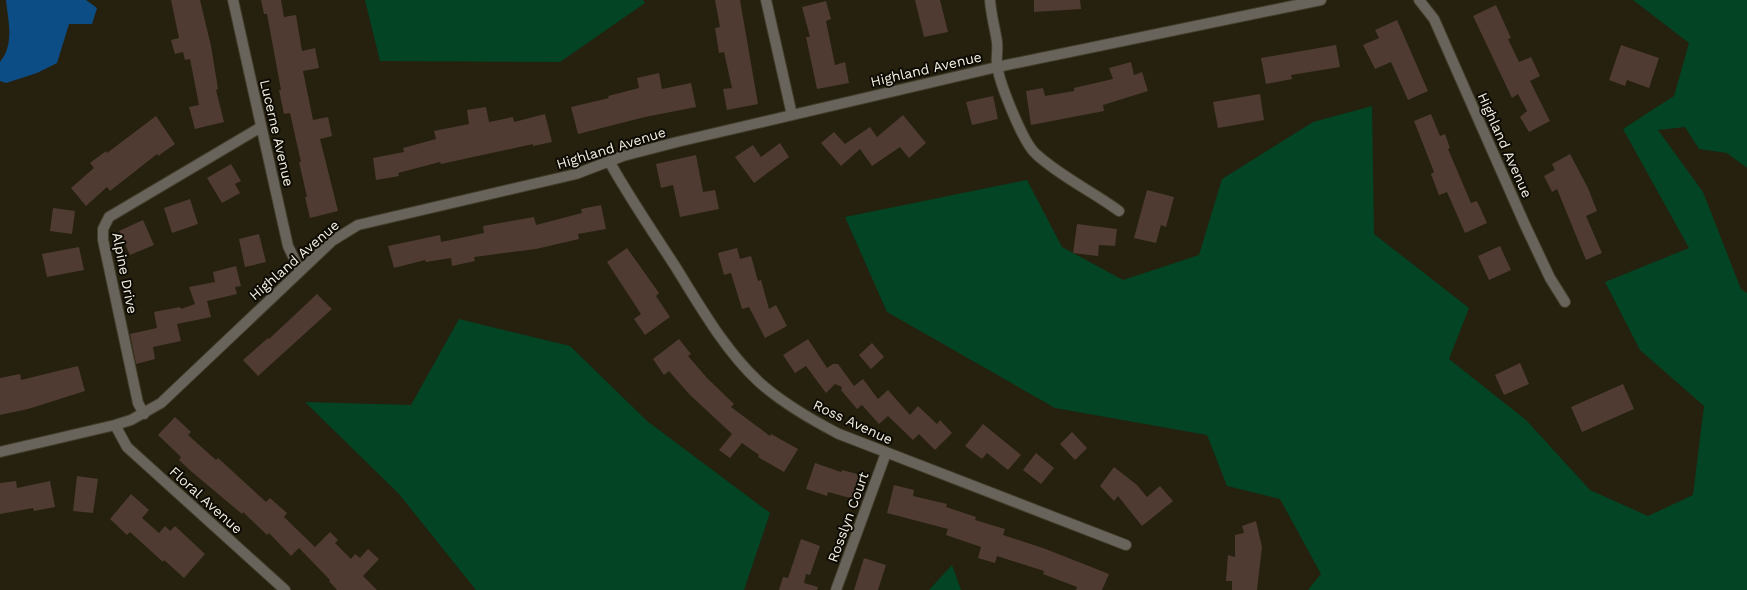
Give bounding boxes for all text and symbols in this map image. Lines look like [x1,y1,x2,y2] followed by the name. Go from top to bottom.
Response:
[869,48,983,90] street label: Highland Avenue
[257,78,297,188] street label: Lucerne Avenue
[1475,90,1535,200] street label: Highland Avenue
[554,124,668,172] street label: Highland Avenue
[246,217,342,303] street label: Highland Avenue
[109,231,141,315] street label: Alpine Drive
[811,397,895,447] street label: Ross Avenue
[166,463,246,537] street label: Floral Avenue
[824,470,872,564] street label: Rosslyn Court

